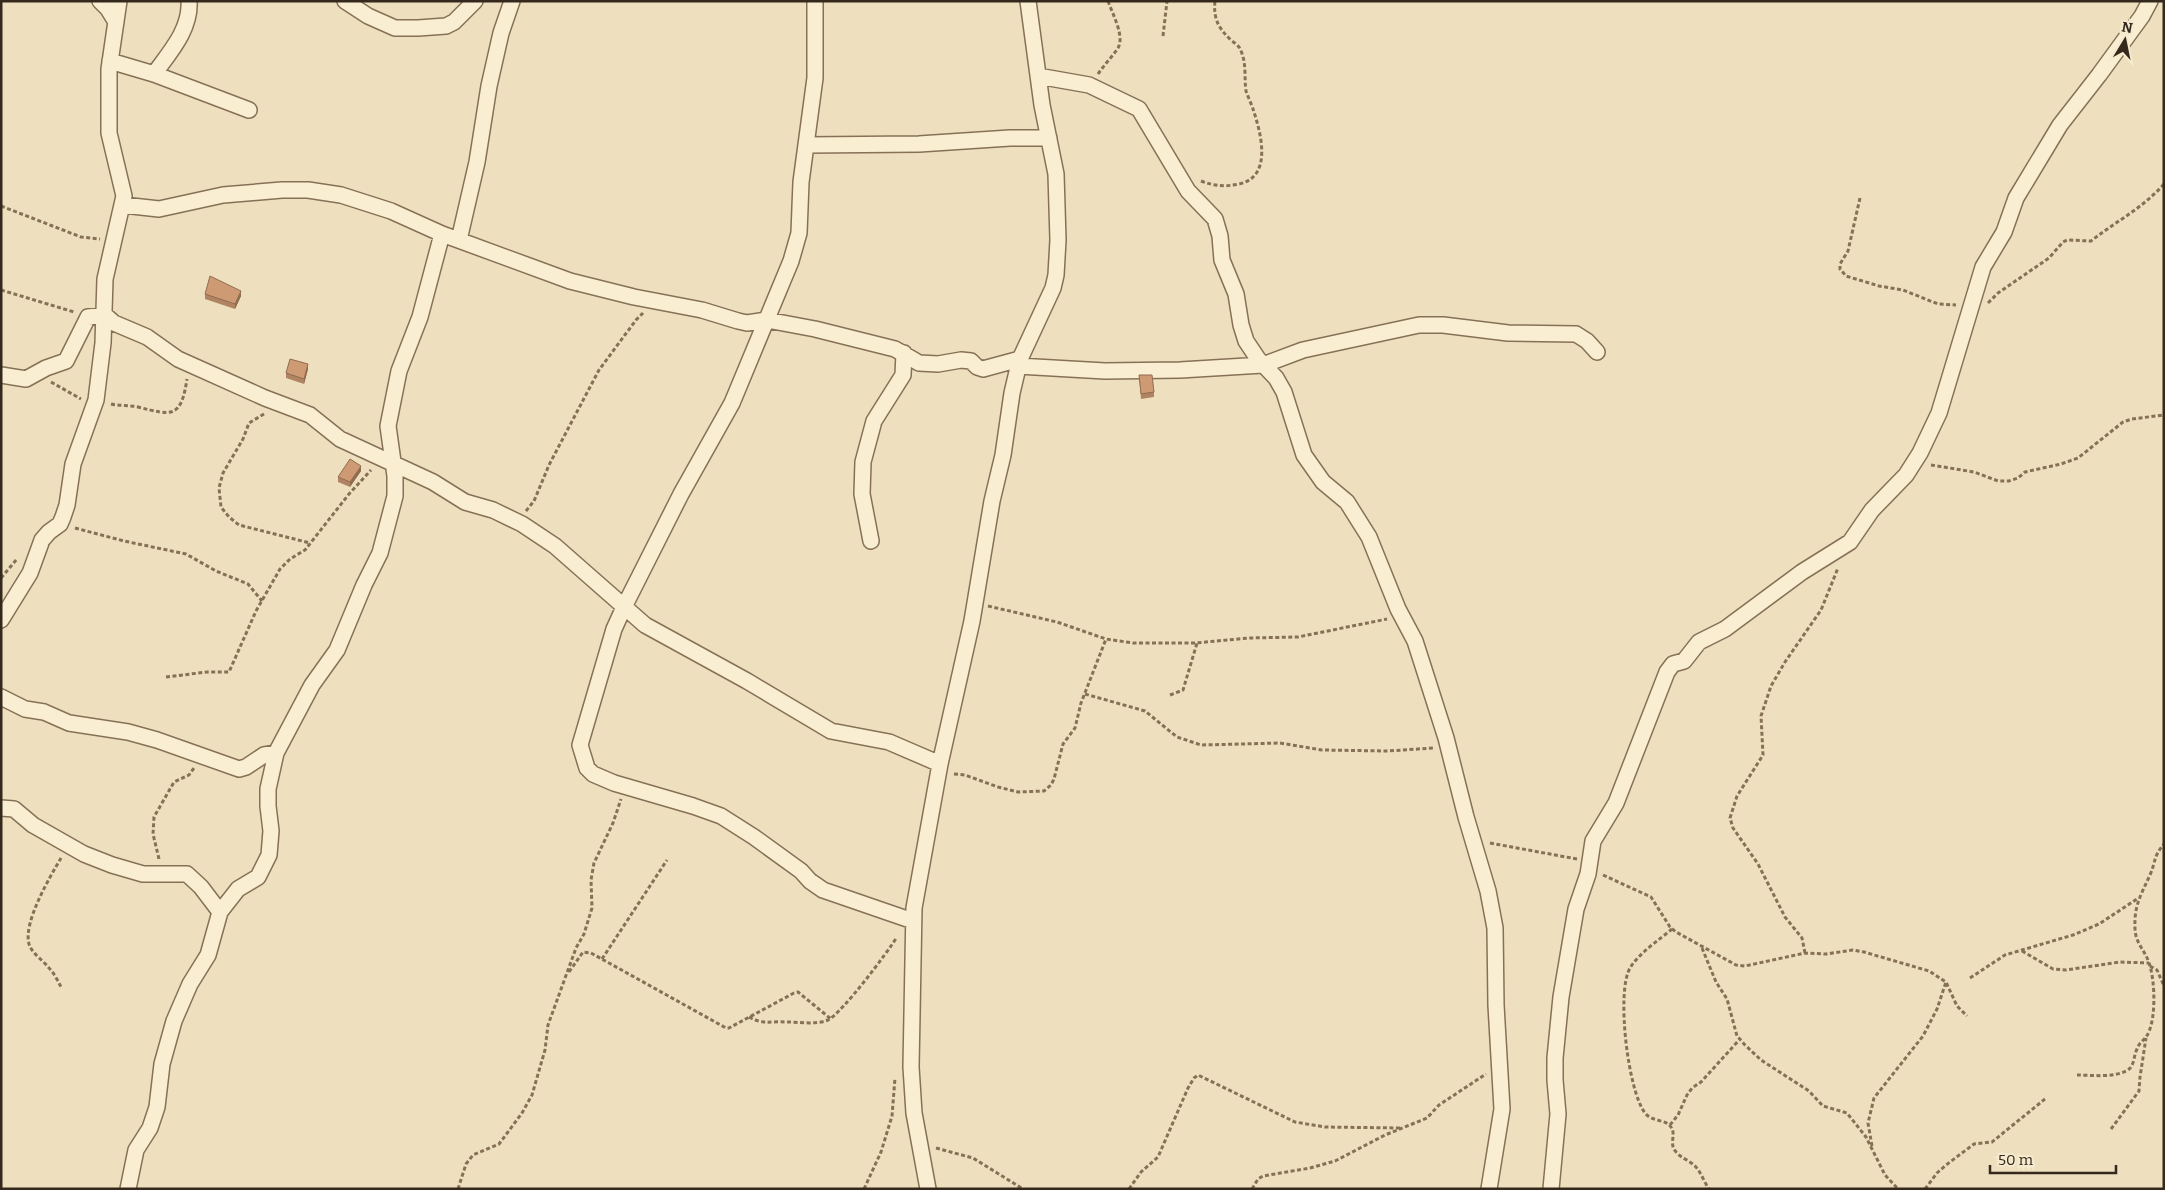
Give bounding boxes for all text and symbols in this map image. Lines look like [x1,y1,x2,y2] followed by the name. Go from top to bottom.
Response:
[2100,15,2150,65] north arrow
[2120,18,2134,37] text: N
[1990,1142,2116,1174] scale bar
[1998,1151,2034,1169] text: 50 m

